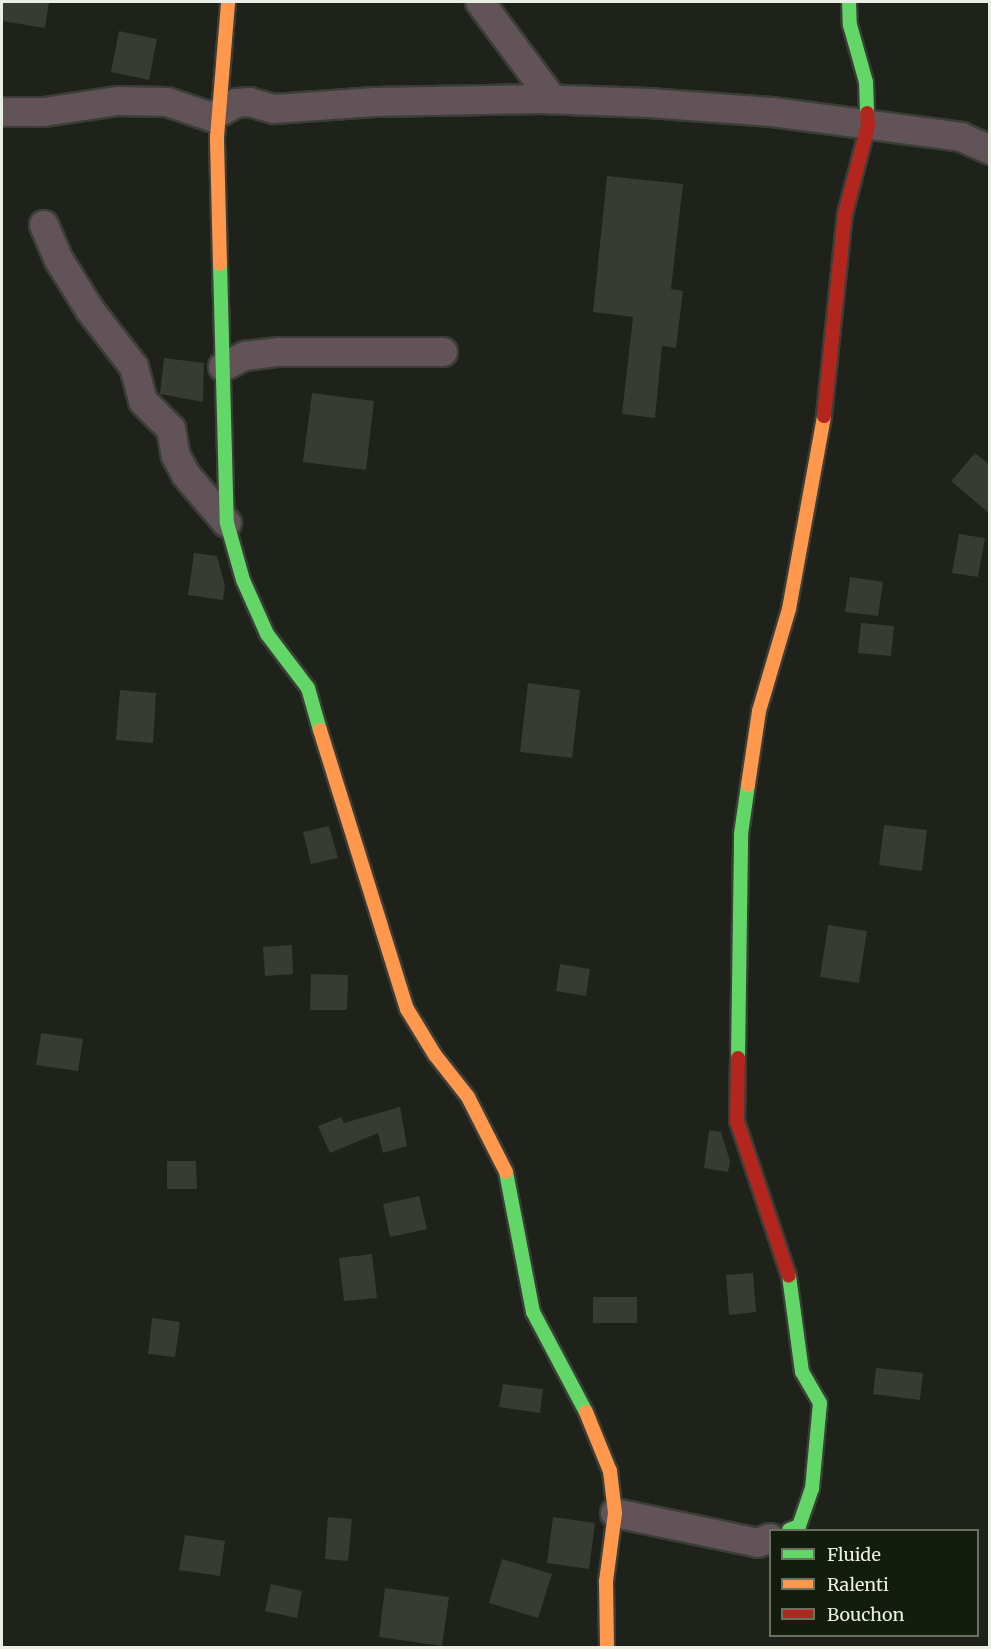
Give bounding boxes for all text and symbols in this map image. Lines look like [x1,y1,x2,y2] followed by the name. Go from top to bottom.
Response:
[769,1529,979,1637] legend
[827,1543,881,1566] text: Fluide
[827,1573,889,1596] text: Ralenti
[827,1603,904,1626] text: Bouchon

